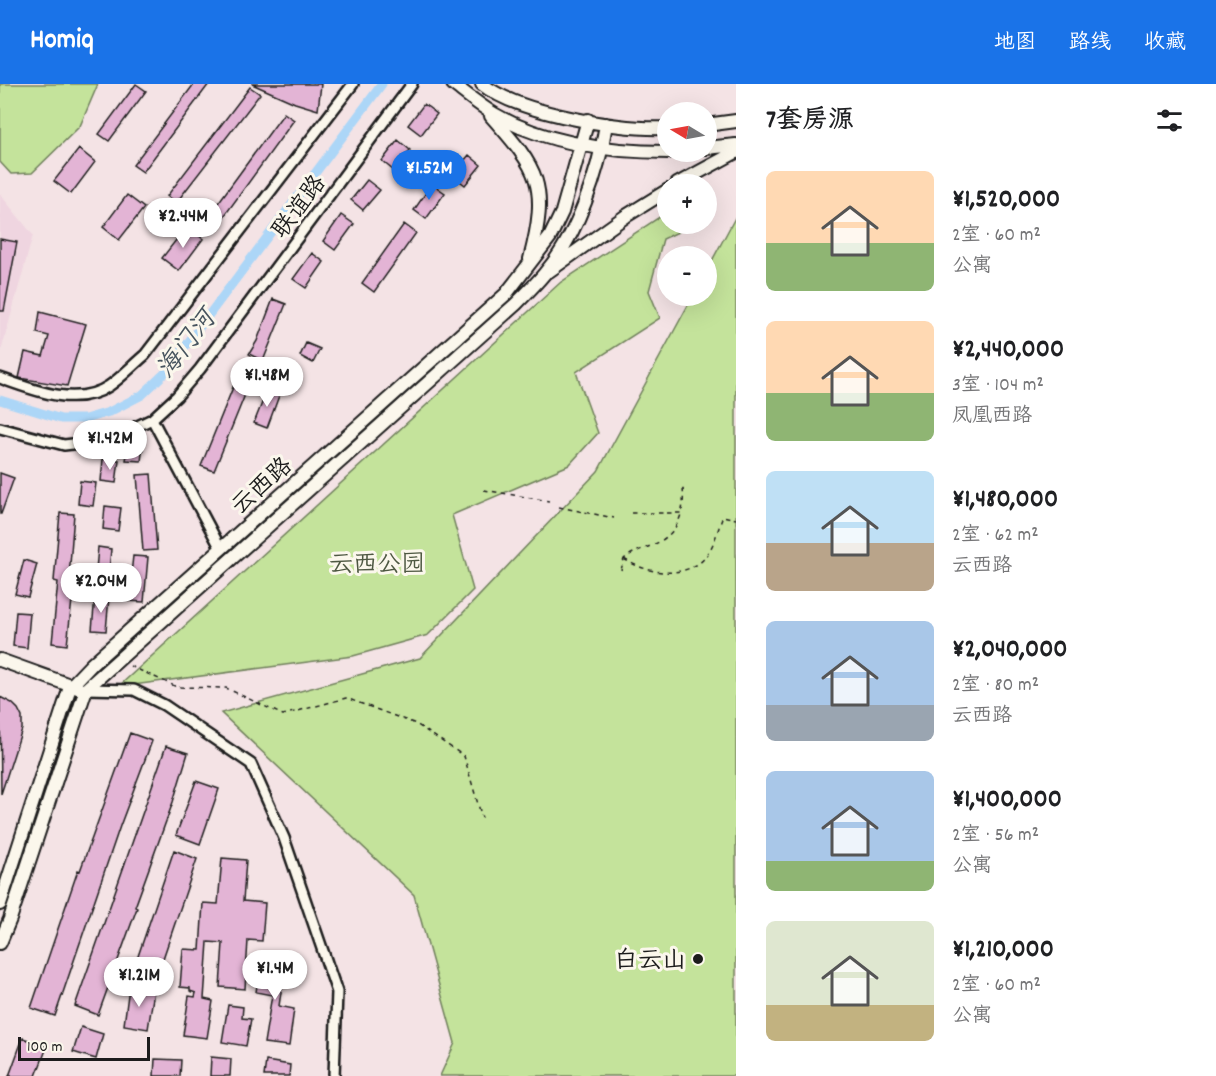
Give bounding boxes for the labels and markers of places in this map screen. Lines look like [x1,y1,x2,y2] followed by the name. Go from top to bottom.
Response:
[380,150,478,201] pin: ¥1.52M
[134,198,232,249] pin: ¥2.44M
[218,357,316,408] pin: ¥1.48M
[61,420,159,471] pin: ¥1.42M
[52,563,150,614] pin: ¥2.04M
[614,945,686,979] place label: 白云山
[233,950,317,1001] pin: ¥1.4M
[691,952,705,966] marker: 白云山
[90,957,188,1008] pin: ¥1.21M

